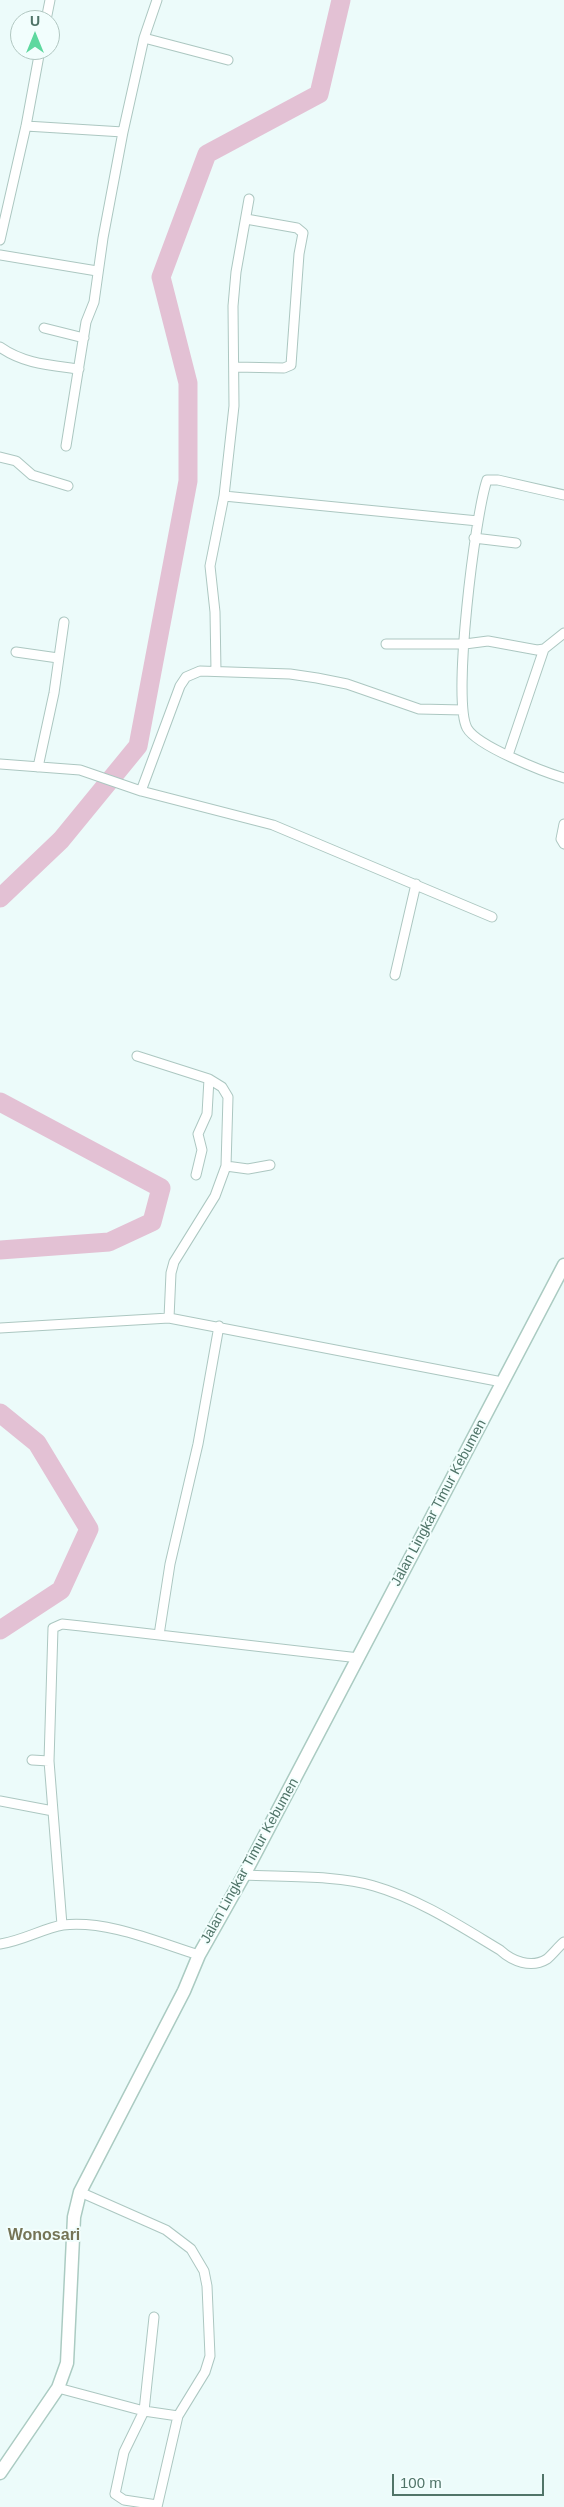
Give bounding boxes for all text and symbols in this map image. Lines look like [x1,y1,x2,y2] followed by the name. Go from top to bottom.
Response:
[10,10,60,60] north arrow
[30,13,40,29] text: U
[388,1417,490,1589] street label: Jalan Lingkar Timur Kebumen
[198,1775,302,1947] street label: Jalan Lingkar Timur Kebumen
[8,2226,80,2246] district label: Wonosari
[394,2464,546,2496] scale bar
[400,2474,442,2491] text: 100 m

